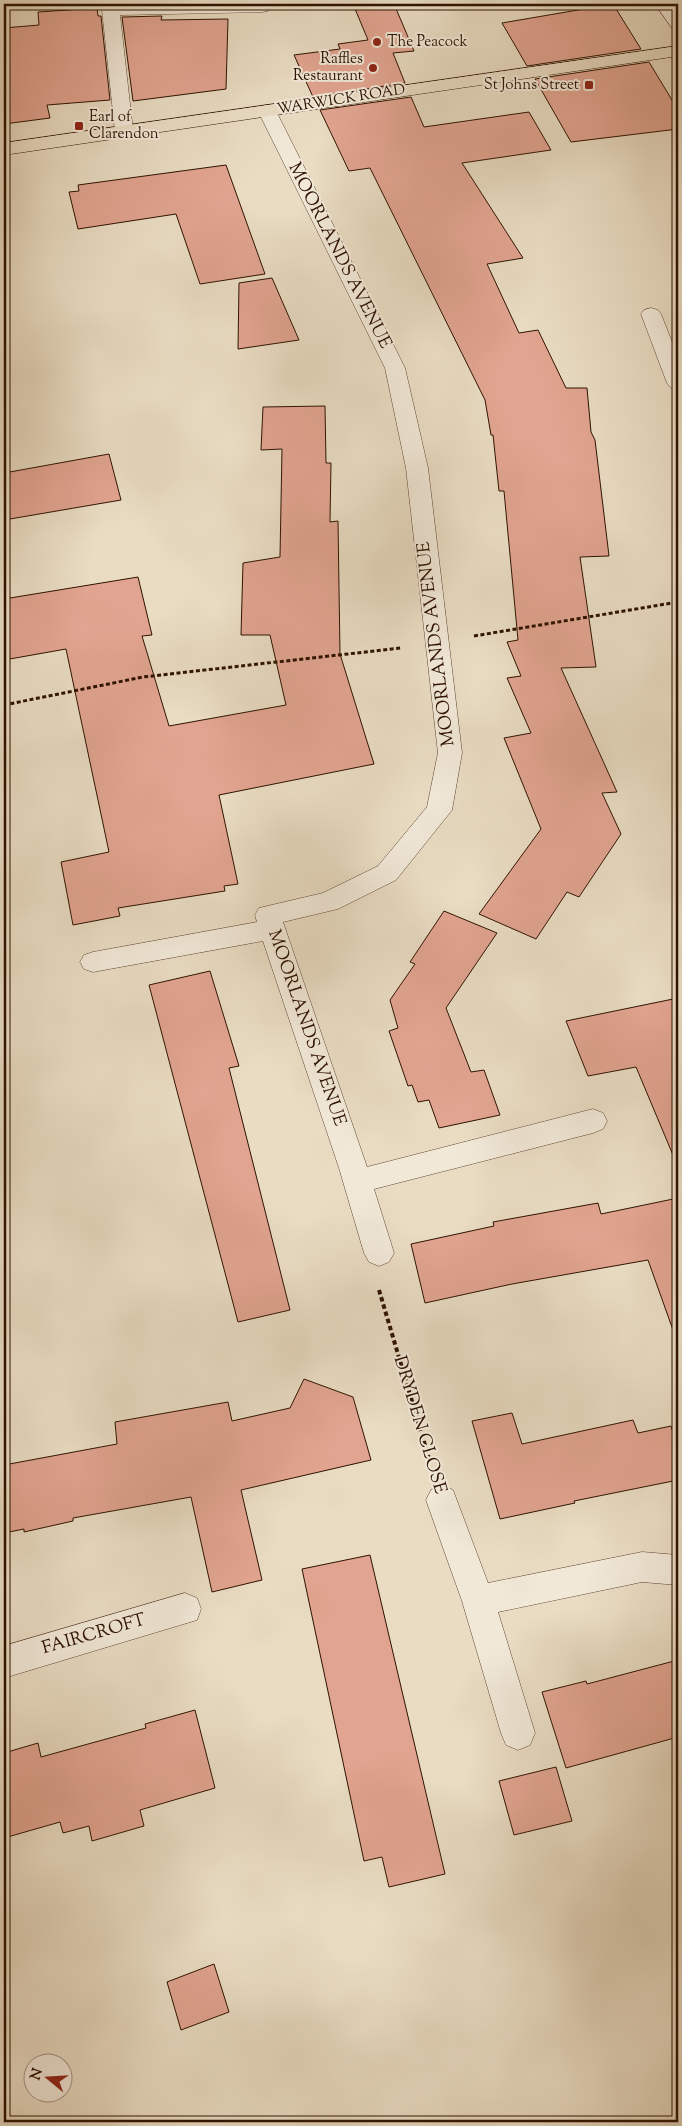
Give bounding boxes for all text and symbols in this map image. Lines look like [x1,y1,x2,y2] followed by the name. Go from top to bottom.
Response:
[387,32,468,53] place label: The Peacock
[371,36,383,48] marker: The Peacock
[293,49,363,87] place label: Raffles Restaurant
[367,62,379,74] marker: Raffles Restaurant
[484,75,579,96] place label: St Johns Street
[275,79,407,121] street label: WARWICK ROAD
[583,79,595,91] marker: St Johns Street
[89,107,159,145] place label: Earl of Clarendon
[73,120,85,132] marker: Earl of Clarendon
[281,158,397,354] street label: MOORLANDS AVENUE
[412,540,462,748] street label: MOORLANDS AVENUE
[260,926,352,1130] street label: MOORLANDS AVENUE
[386,1353,452,1497] street label: DRYDEN CLOSE
[39,1608,149,1662] street label: FAIRCROFT
[22,2054,72,2104] north arrow
[26,2066,49,2083] text: N

